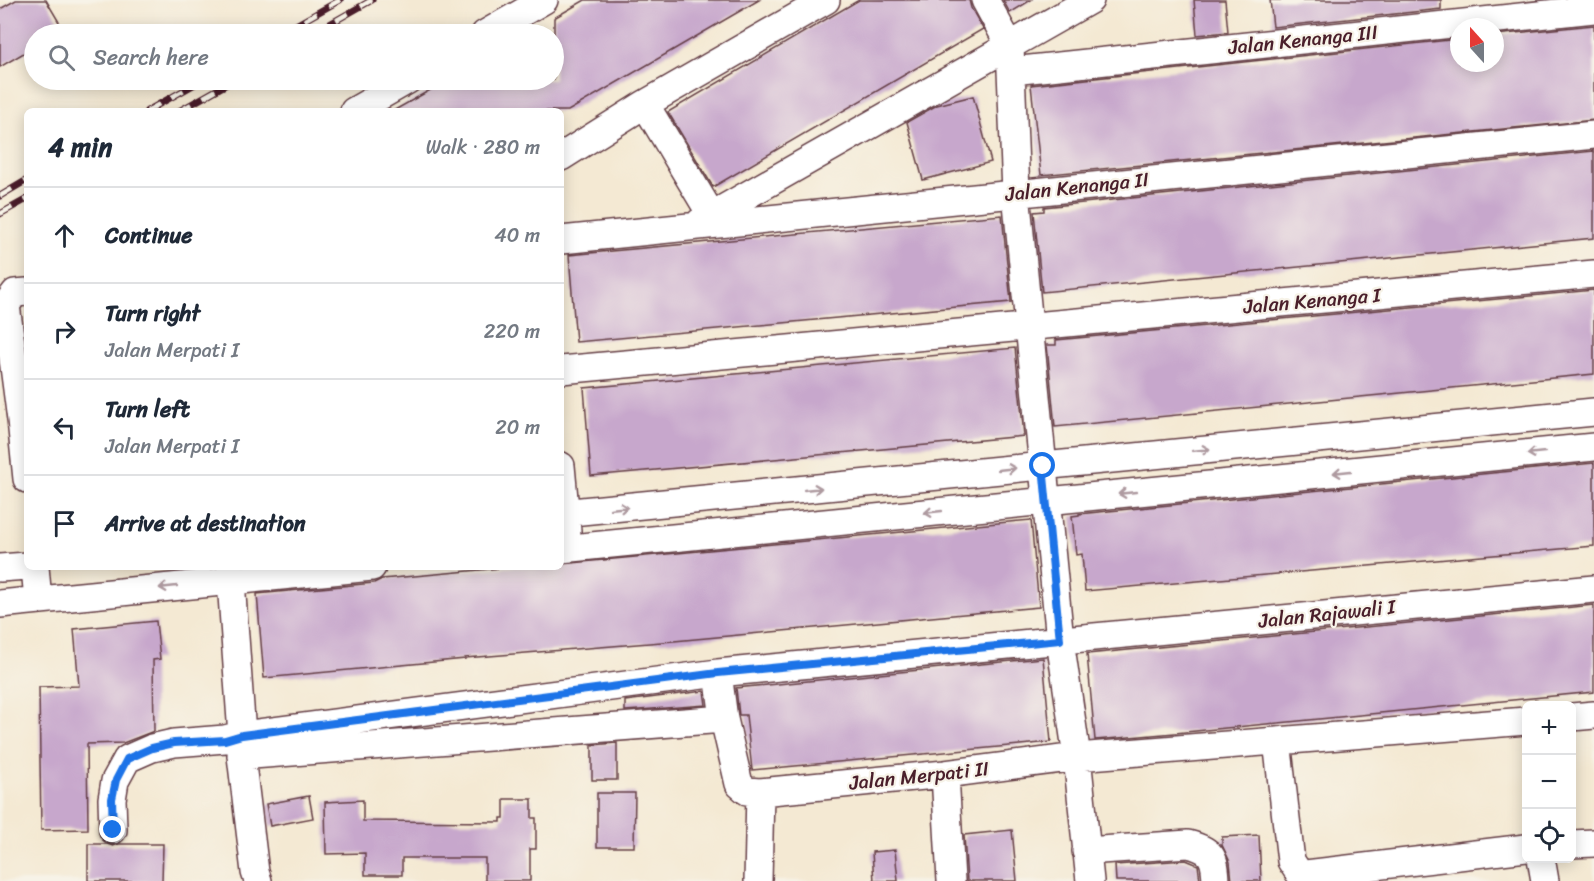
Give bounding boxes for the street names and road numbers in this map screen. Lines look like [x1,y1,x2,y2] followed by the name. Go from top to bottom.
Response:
[1225,15,1380,65] street label: Jalan Kenanga III
[1003,162,1150,212] street label: Jalan Kenanga II
[1241,277,1383,325] street label: Jalan Kenanga I
[1256,589,1398,639] street label: Jalan Rajawali I
[846,751,991,801] street label: Jalan Merpati II

